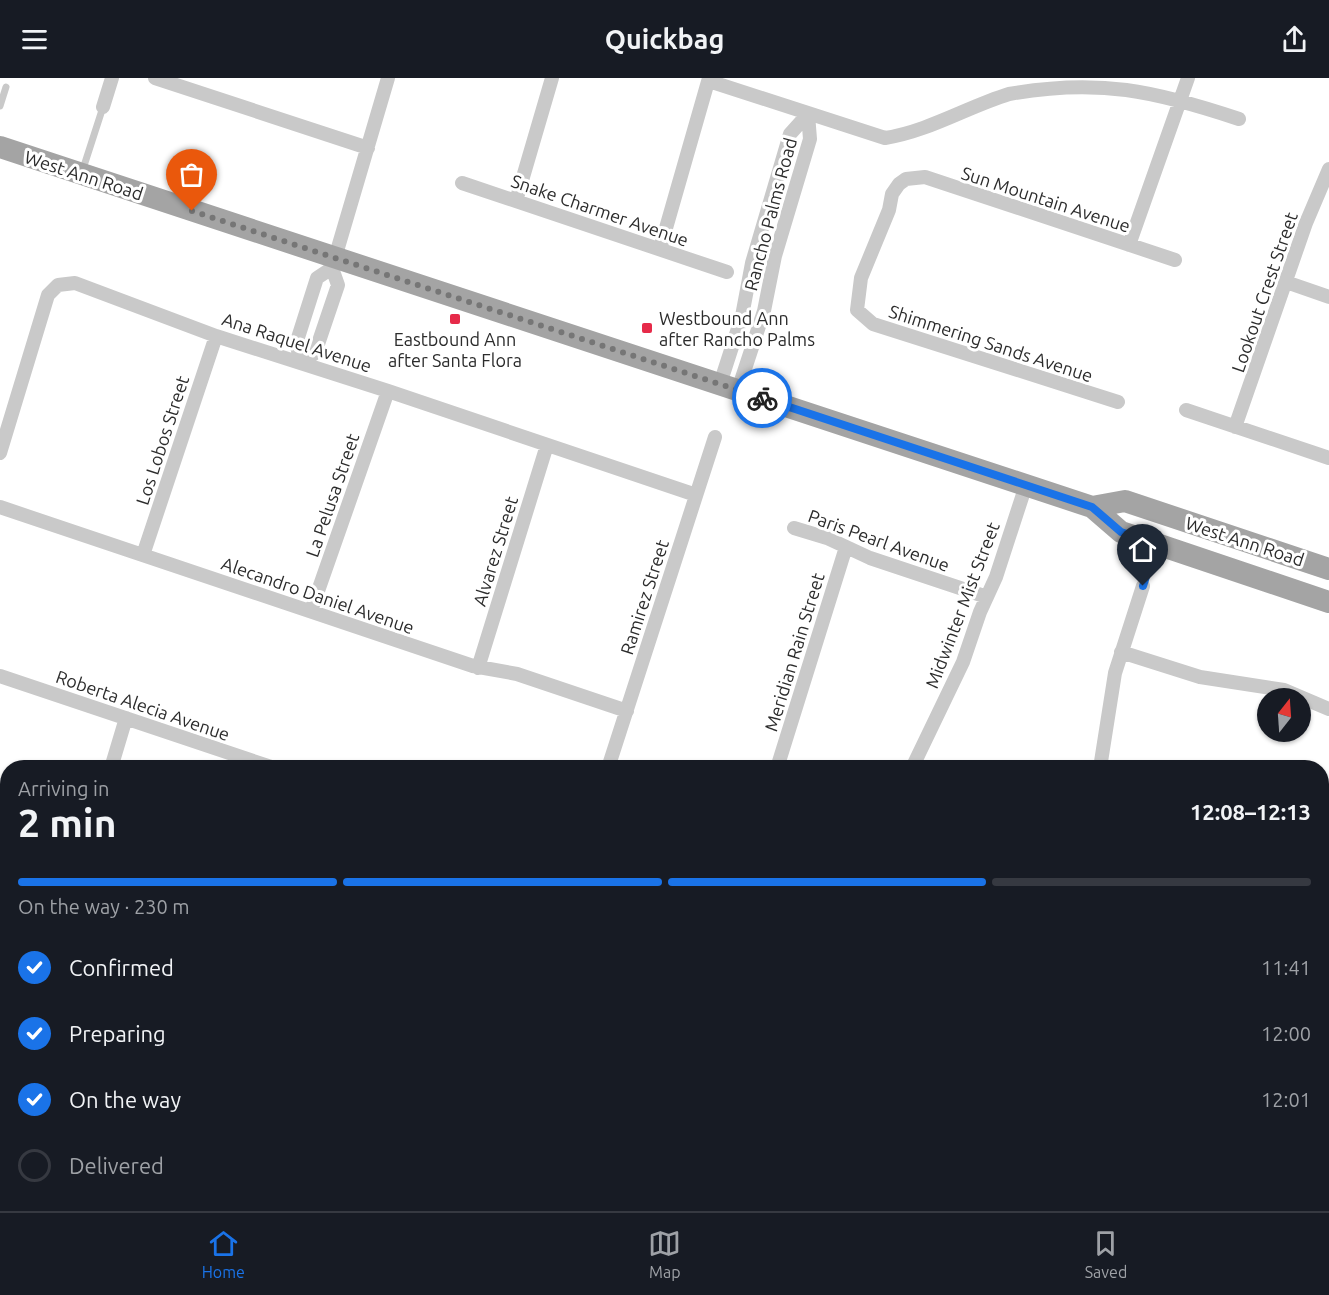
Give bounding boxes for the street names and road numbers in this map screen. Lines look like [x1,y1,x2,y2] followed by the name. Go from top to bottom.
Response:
[740,135,800,293] street label: Rancho Palms Road
[22,146,146,204] street label: West Ann Road
[959,162,1133,236] street label: Sun Mountain Avenue
[509,170,691,250] street label: Snake Charmer Avenue
[1227,209,1301,375] street label: Lookout Crest Street
[887,301,1095,385] street label: Shimmering Sands Avenue
[220,308,374,376] street label: Ana Raquel Avenue
[132,373,192,507] street label: Los Lobos Street
[301,431,363,559] street label: La Pelusa Street
[469,494,521,608] street label: Alvarez Street
[806,505,952,575] street label: Paris Pearl Avenue
[1183,512,1307,570] street label: West Ann Road
[921,519,1003,691] street label: Midwinter Mist Street
[616,537,672,657] street label: Ramirez Street
[219,553,417,637] street label: Alecandro Daniel Avenue
[760,570,828,734] street label: Meridian Rain Street
[53,666,233,744] street label: Roberta Alecia Avenue

